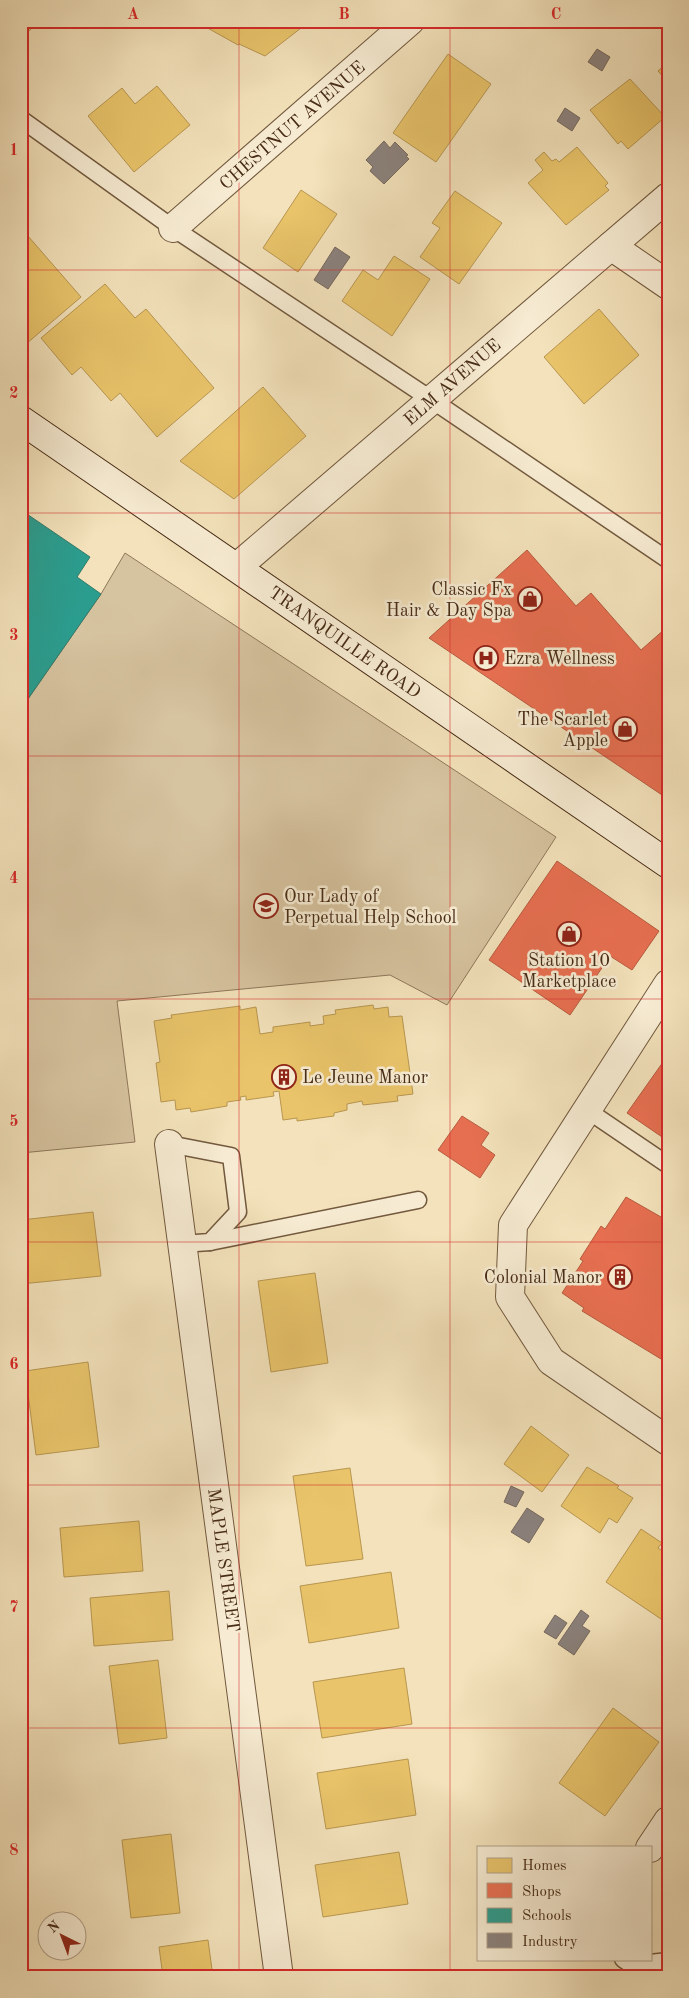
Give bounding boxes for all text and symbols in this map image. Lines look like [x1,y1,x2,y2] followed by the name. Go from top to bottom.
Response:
[127,7,139,23] text: A
[338,7,350,23] text: B
[551,7,561,23] text: C
[217,58,369,194] street label: CHESTNUT AVENUE
[9,143,19,159] text: 1
[401,336,505,430] street label: ELM AVENUE
[9,386,19,402] text: 2
[386,581,512,620] place label: Classic Fx Hair & Day Spa
[265,584,424,702] street label: TRANQUILLE ROAD
[517,586,543,612] shop icon: Classic Fx Hair & Day Spa
[9,628,19,644] text: 3
[473,645,499,671] hospital icon: Ezra Wellness
[504,650,615,668] place label: Ezra Wellness
[517,711,608,750] place label: The Scarlet Apple
[612,716,638,742] shop icon: The Scarlet Apple
[9,871,19,887] text: 4
[284,888,457,927] place label: Our Lady of Perpetual Help School
[253,893,279,919] school or university icon: Our Lady of Perpetual Help School
[556,921,582,947] shop icon: Station 10 Marketplace
[522,952,616,991] place label: Station 10 Marketplace
[271,1064,297,1090] building icon: Le Jeune Manor
[302,1069,429,1087] place label: Le Jeune Manor
[9,1114,19,1130] text: 5
[607,1264,633,1290] building icon: Colonial Manor
[484,1269,603,1287] place label: Colonial Manor
[9,1357,19,1373] text: 6
[204,1487,242,1633] street label: MAPLE STREET
[9,1600,19,1616] text: 7
[9,1843,19,1859] text: 8
[477,1846,652,1960] legend
[522,1859,567,1874] text: Homes
[522,1885,561,1900] text: Shops
[522,1909,571,1924] text: Schools
[38,1910,88,1960] north arrow
[45,1918,63,1936] text: N
[522,1935,578,1950] text: Industry

